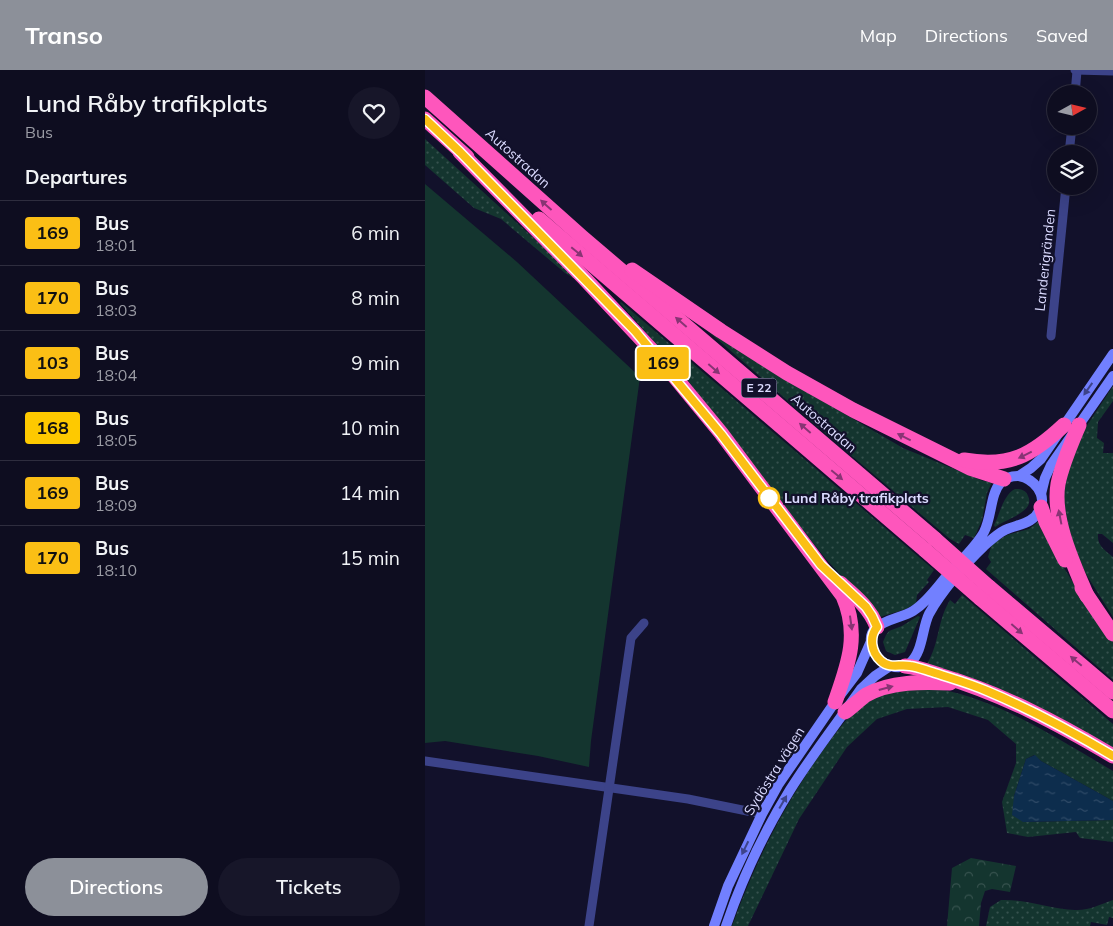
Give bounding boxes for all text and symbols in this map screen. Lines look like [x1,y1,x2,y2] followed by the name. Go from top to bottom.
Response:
[25,20,103,50] text: Transo
[860,24,897,47] text: Map
[925,24,1008,47] text: Directions
[1036,24,1088,47] text: Saved
[1047,85,1097,135] north arrow
[1047,85,1097,195] map controls
[348,87,400,139] button: heart
[25,88,268,118] text: Lund Råby trafikplats
[25,122,53,142] text: Bus
[482,124,554,192] street label: Autostradan
[1047,145,1097,195] button: layers
[25,165,127,189] text: Departures
[540,199,552,211] one-way arrow
[1031,208,1059,312] street label: Landerigränden
[95,211,129,235] text: Bus
[36,221,69,244] text: 169
[351,221,400,245] text: 6 min
[95,235,137,255] text: 18:01
[570,246,583,257] one-way arrow
[95,276,129,300] text: Bus
[36,286,69,309] text: 170
[351,286,400,310] text: 8 min
[95,300,137,320] text: 18:03
[675,317,688,328] one-way arrow
[95,341,129,365] text: Bus
[634,347,692,379] line badge: 169
[36,351,69,374] text: 103
[351,351,400,375] text: 9 min
[647,351,679,374] text: 169
[707,363,720,374] one-way arrow
[95,365,137,385] text: 18:04
[741,378,777,398] road number: E 22
[1083,382,1093,396] one-way arrow
[787,390,861,456] street label: Autostradan
[95,406,129,430] text: Bus
[36,416,69,439] text: 168
[340,416,400,440] text: 10 min
[799,423,811,434] one-way arrow
[95,430,137,450] text: 18:05
[897,433,911,441] one-way arrow
[1018,450,1033,459] one-way arrow
[830,469,843,480] one-way arrow
[95,471,129,495] text: Bus
[36,481,69,504] text: 169
[340,481,400,505] text: 14 min
[758,487,780,509] marker: Lund Råby trafikplats
[784,489,929,507] place label: Lund Råby trafikplats
[95,495,137,515] text: 18:09
[1056,510,1064,525] one-way arrow
[95,536,129,560] text: Bus
[36,546,69,569] text: 170
[340,546,400,570] text: 15 min
[95,560,137,580] text: 18:10
[847,615,855,631] one-way arrow
[1011,624,1024,635] one-way arrow
[1070,655,1083,666] one-way arrow
[879,683,894,691] one-way arrow
[740,723,808,819] street label: Sydöstra vägen
[779,795,787,810] one-way arrow
[741,841,749,855] one-way arrow
[25,858,208,916] button: Directions
[218,858,400,916] button: Tickets

